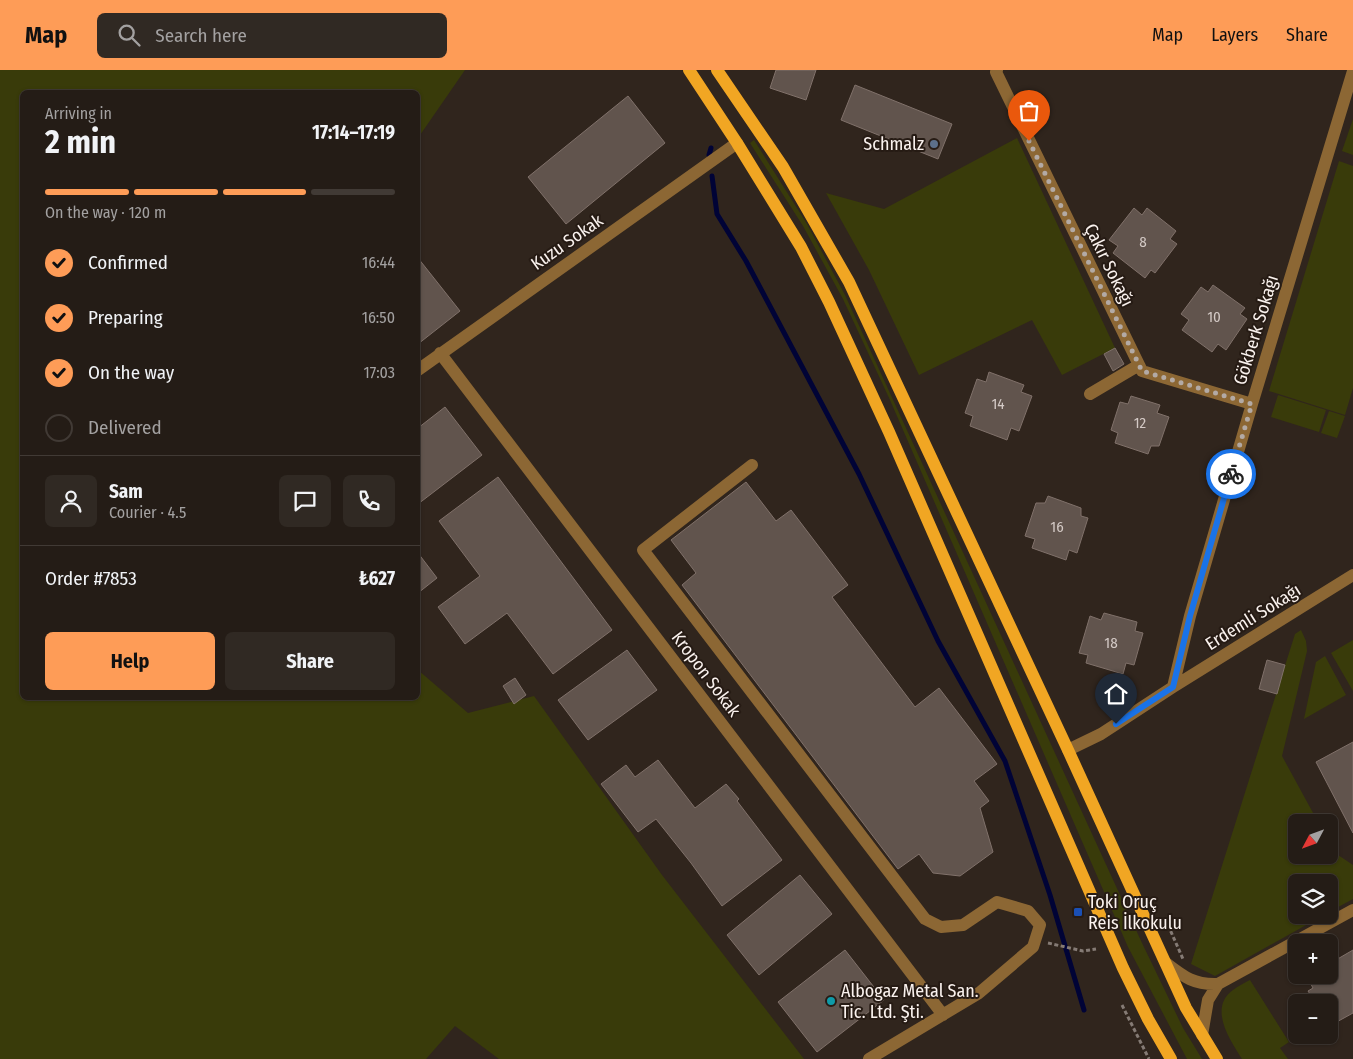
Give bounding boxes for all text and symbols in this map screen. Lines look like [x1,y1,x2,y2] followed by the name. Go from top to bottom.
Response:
[97,13,447,58] search box
[25,21,67,49] text: Map
[115,21,143,49] icon: search
[155,24,247,47] text: Search here
[1152,24,1183,46] text: Map
[1211,24,1258,46] text: Layers
[1286,24,1328,46] text: Share
[1008,90,1050,141] pin
[1015,97,1043,125] icon: bag
[45,104,112,123] text: Arriving in
[312,121,395,144] text: 17:14–17:19
[45,123,116,161] text: 2 min
[863,133,924,155] place label: Schmalz
[928,138,940,150] marker: Schmalz
[45,203,166,222] text: On the way · 120 m
[527,209,608,275] street label: Kuzu Sokak
[1080,220,1138,310] street label: Çakır Sokağı
[1139,233,1147,251] house number: 8
[45,249,73,277] icon: check
[88,251,168,274] text: Confirmed
[362,253,395,272] text: 16:44
[1229,272,1283,388] street label: Gökberk Sokağı
[45,304,73,332] icon: check
[88,306,163,329] text: Preparing
[362,308,395,327] text: 16:50
[1207,308,1221,326] house number: 10
[45,359,73,387] icon: check
[88,361,174,384] text: On the way
[363,363,395,382] text: 17:03
[991,395,1005,413] house number: 14
[1134,414,1147,432] house number: 12
[88,416,162,439] text: Delivered
[1206,449,1256,499] courier
[1217,460,1245,488] icon: bike
[45,475,97,527] button: person
[279,475,331,527] button: chat
[343,475,395,527] button: phone
[109,480,143,503] text: Sam
[109,503,186,522] text: Courier · 4.5
[1050,518,1064,536] house number: 16
[45,567,137,590] text: Order #7853
[359,567,395,590] text: ₺627
[1201,579,1305,655] street label: Erdemli Sokağı
[667,627,746,722] street label: Kropon Sokak
[45,632,215,690] button: Help
[225,632,395,690] button: Share
[1104,634,1118,652] house number: 18
[1095,673,1137,724] pin
[1102,680,1130,708] icon: home
[1288,814,1338,864] north arrow
[1288,814,1338,1044] map controls
[1288,874,1338,924] button: layers
[1088,891,1182,934] place label: Toki Oruç Reis İlkokulu
[1072,906,1084,918] marker: Toki Oruç Reis İlkokulu
[1288,934,1338,984] button: +
[841,980,979,1023] place label: Albogaz Metal San. Tic. Ltd. Şti.
[1288,994,1338,1044] button: −
[825,995,837,1007] marker: Albogaz Metal San. Tic. Ltd. Şti.

